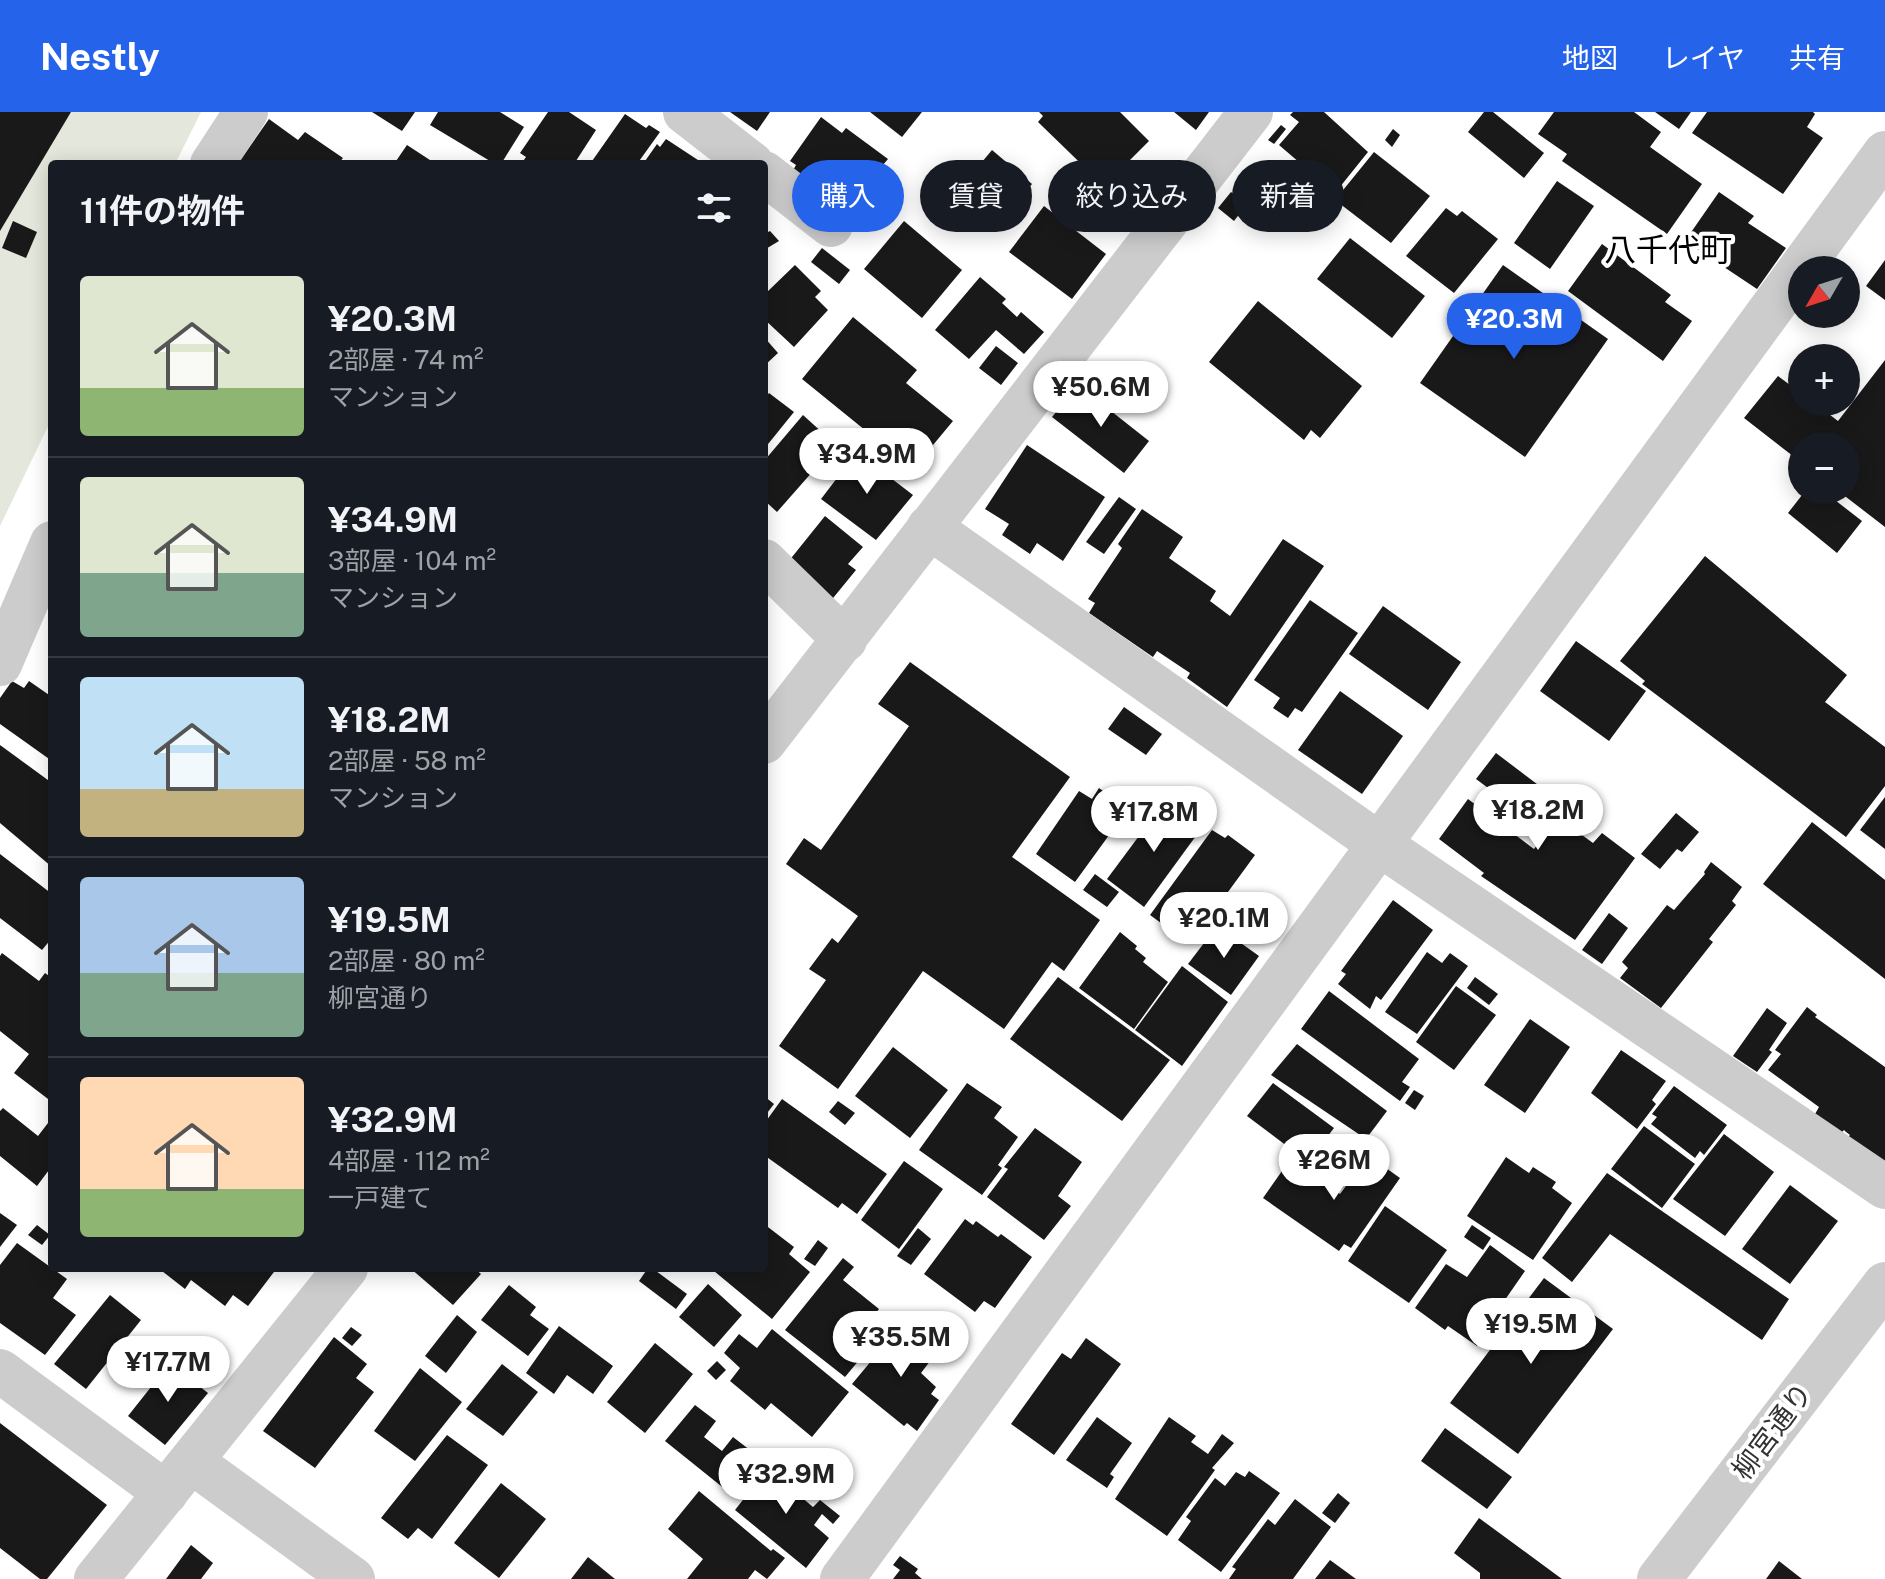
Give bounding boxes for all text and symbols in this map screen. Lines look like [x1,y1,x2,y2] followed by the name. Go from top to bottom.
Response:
[40,34,160,79] text: Nestly
[1562,41,1618,74] text: 地図
[1662,41,1745,74] text: レイヤ
[1789,41,1845,74] text: 共有
[792,160,904,232] chip: 購入
[920,160,1032,232] chip: 賃貸
[1048,160,1216,232] chip: 絞り込み
[1232,160,1344,232] chip: 新着
[692,186,736,230] icon: filters
[80,191,245,231] text: 11件の物件
[1604,231,1732,268] district label: 八千代町
[1788,256,1860,328] north arrow
[1788,256,1860,504] map controls
[1449,293,1579,361] pin: ¥20.3M
[328,299,457,339] text: ¥20.3M
[1465,303,1563,334] text: ¥20.3M
[144,308,240,404] icon: home
[328,344,484,375] text: 2部屋 · 74 m²
[1788,344,1860,416] button: +
[1036,361,1166,429] pin: ¥50.6M
[1051,371,1151,402] text: ¥50.6M
[328,381,458,412] text: マンション
[802,428,932,496] pin: ¥34.9M
[1788,432,1860,504] button: −
[817,438,917,469] text: ¥34.9M
[328,500,458,540] text: ¥34.9M
[144,509,240,605] icon: home
[328,545,496,576] text: 3部屋 · 104 m²
[328,582,458,613] text: マンション
[328,700,450,740] text: ¥18.2M
[144,709,240,805] icon: home
[328,745,486,776] text: 2部屋 · 58 m²
[328,782,458,813] text: マンション
[1473,784,1603,852] pin: ¥18.2M
[1089,786,1219,854] pin: ¥17.8M
[1491,794,1585,825] text: ¥18.2M
[1109,796,1199,827] text: ¥17.8M
[1159,892,1289,960] pin: ¥20.1M
[328,900,451,940] text: ¥19.5M
[1178,902,1270,933] text: ¥20.1M
[144,909,240,1005] icon: home
[328,945,485,976] text: 2部屋 · 80 m²
[328,982,432,1013] text: 柳宮通り
[328,1100,457,1140] text: ¥32.9M
[144,1109,240,1205] icon: home
[1287,1134,1381,1202] pin: ¥26M
[1297,1144,1371,1175] text: ¥26M
[328,1145,490,1176] text: 4部屋 · 112 m²
[328,1182,432,1213] text: 一戸建て
[1466,1298,1596,1366] pin: ¥19.5M
[1484,1308,1578,1339] text: ¥19.5M
[836,1311,966,1379] pin: ¥35.5M
[851,1321,951,1352] text: ¥35.5M
[103,1336,233,1404] pin: ¥17.7M
[125,1346,211,1377] text: ¥17.7M
[1725,1376,1818,1485] street label: 柳宮通り
[721,1448,851,1516] pin: ¥32.9M
[737,1458,835,1489] text: ¥32.9M

